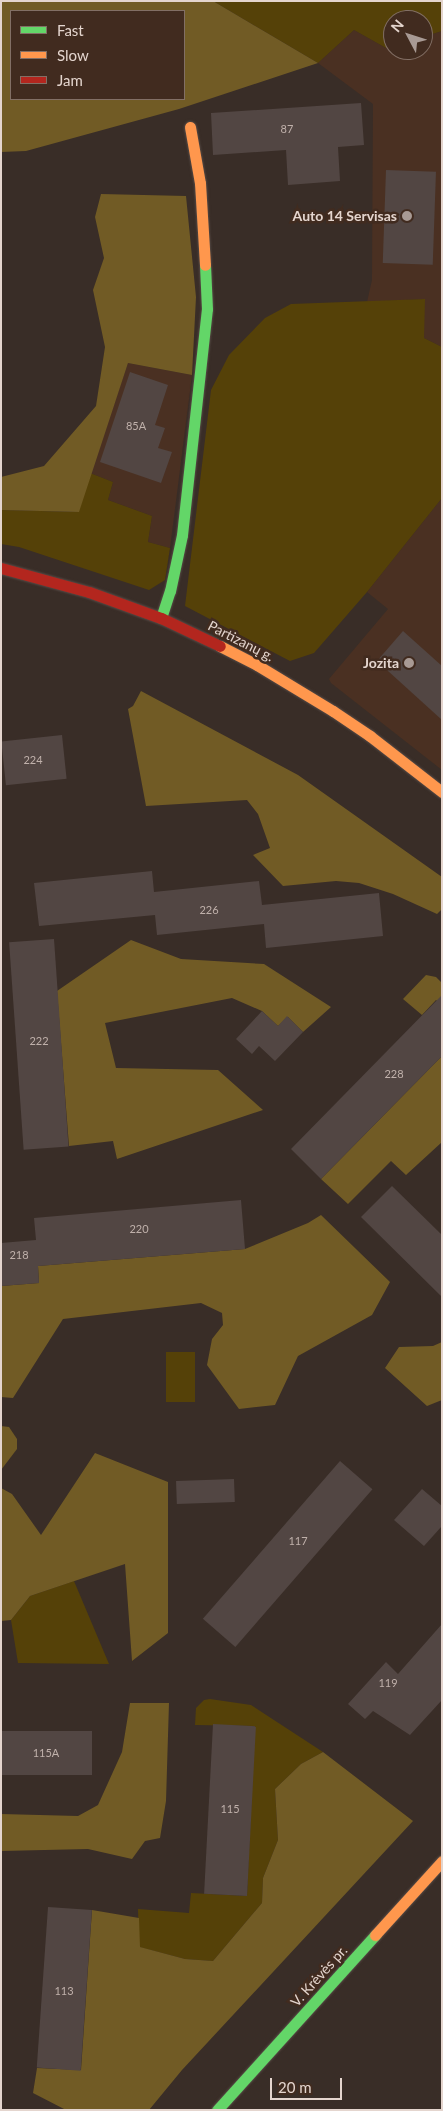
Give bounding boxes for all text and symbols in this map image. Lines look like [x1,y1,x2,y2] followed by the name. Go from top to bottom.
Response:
[10,10,185,100] legend
[383,10,433,60] north arrow
[387,16,407,35] text: N
[57,21,84,39] text: Fast
[57,46,89,64] text: Slow
[57,71,83,89] text: Jam
[281,122,293,136] house number: 87
[293,208,397,224] place label: Auto 14 Servisas
[401,210,413,222] marker: Auto 14 Servisas
[126,419,146,433] house number: 85A
[205,617,277,665] street label: Partizanų g.
[363,655,399,671] place label: Jozita
[403,657,415,669] marker: Jozita
[23,753,43,767] house number: 224
[199,903,219,917] house number: 226
[29,1034,49,1048] house number: 222
[384,1067,404,1081] house number: 228
[129,1222,149,1236] house number: 220
[9,1248,29,1262] house number: 218
[288,1534,308,1548] house number: 117
[378,1676,398,1690] house number: 119
[33,1746,59,1760] house number: 115A
[220,1802,240,1816] house number: 115
[287,1942,351,2010] street label: V. Krėvės pr.
[54,1984,74,1998] house number: 113
[273,2068,346,2100] scale bar
[278,2078,312,2096] text: 20 m

